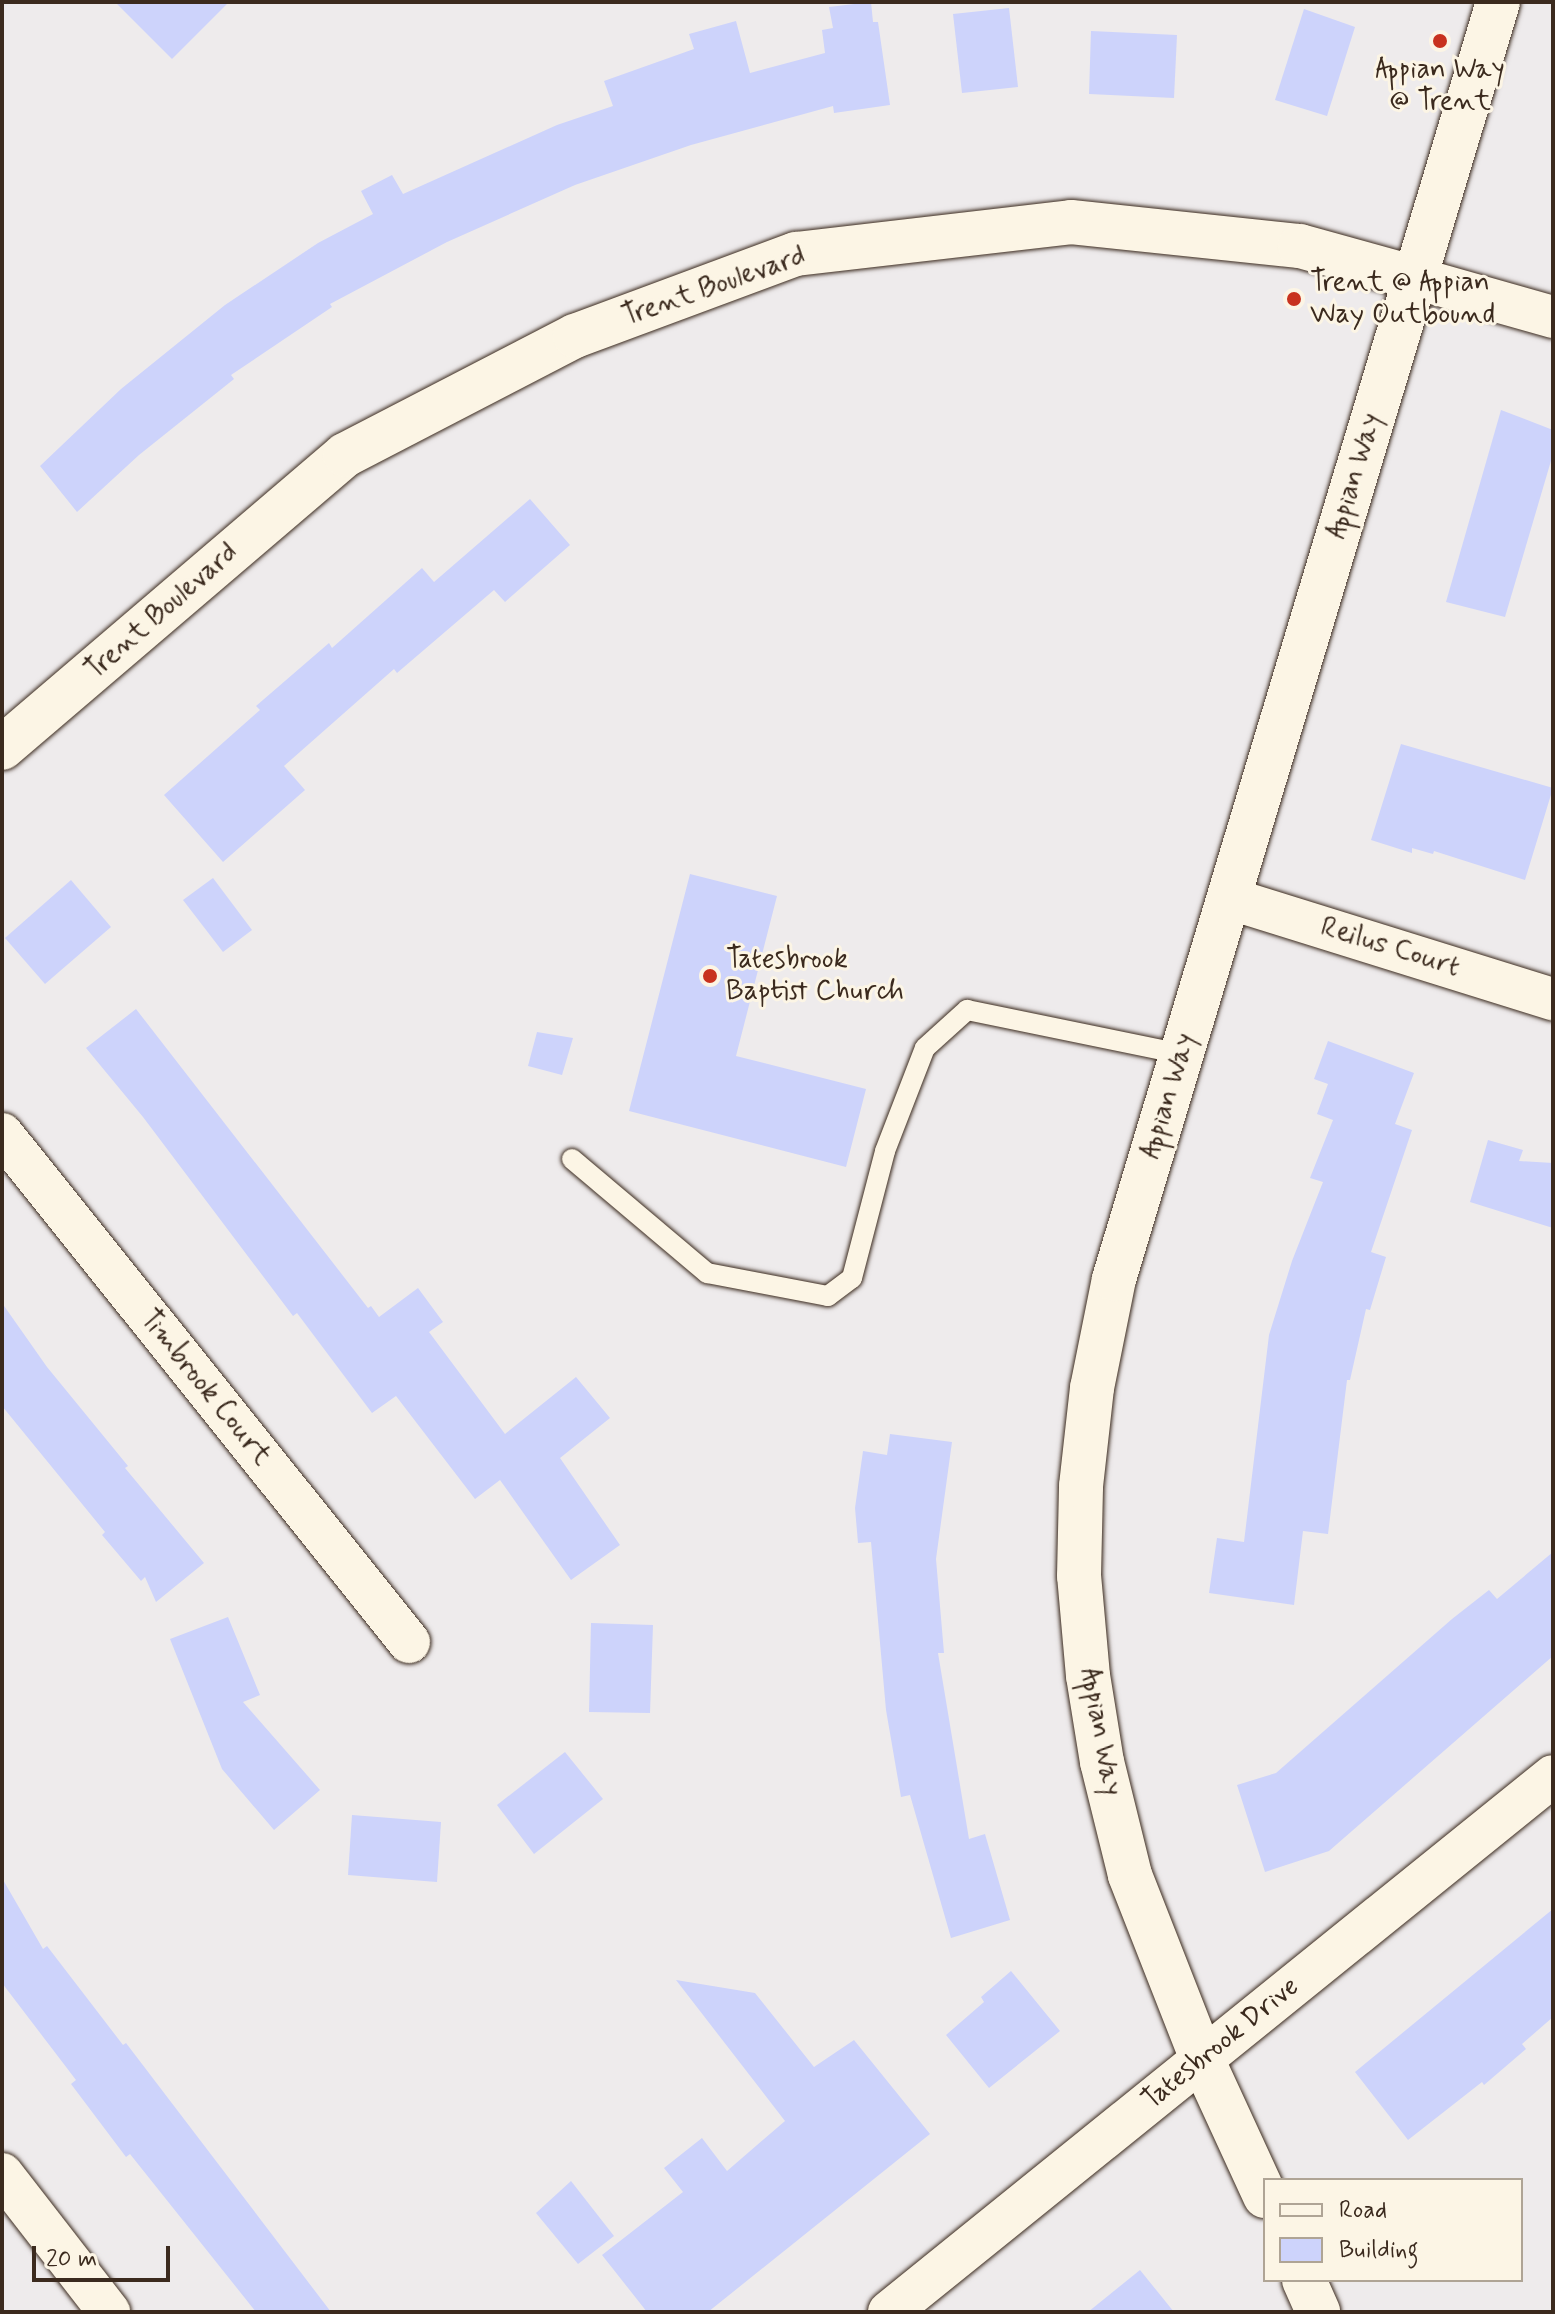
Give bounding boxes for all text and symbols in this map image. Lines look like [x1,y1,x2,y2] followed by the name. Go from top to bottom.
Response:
[1431,32,1449,50] marker: Appian Way @ Trent
[1374,53,1506,119] place label: Appian Way @ Trent
[618,240,810,334] street label: Trent Boulevard
[1310,266,1490,332] place label: Trent @ Appian Way Outbound
[1285,290,1303,308] marker: Trent @ Appian Way Outbound
[1320,408,1390,544] street label: Appian Way
[78,536,246,688] street label: Trent Boulevard
[1317,911,1463,985] street label: Reilus Court
[726,943,904,1009] place label: Tatesbrook Baptist Church
[701,967,719,985] marker: Tatesbrook Baptist Church
[1134,1028,1204,1164] street label: Appian Way
[134,1306,276,1470] street label: Timbrook Court
[1072,1664,1128,1800] street label: Appian Way
[1136,1971,1306,2117] street label: Tatesbrook Drive
[1263,2178,1523,2282] legend
[1339,2195,1387,2226] text: Road
[36,2230,174,2280] scale bar
[1339,2235,1419,2266] text: Building
[46,2244,97,2275] text: 20 m

